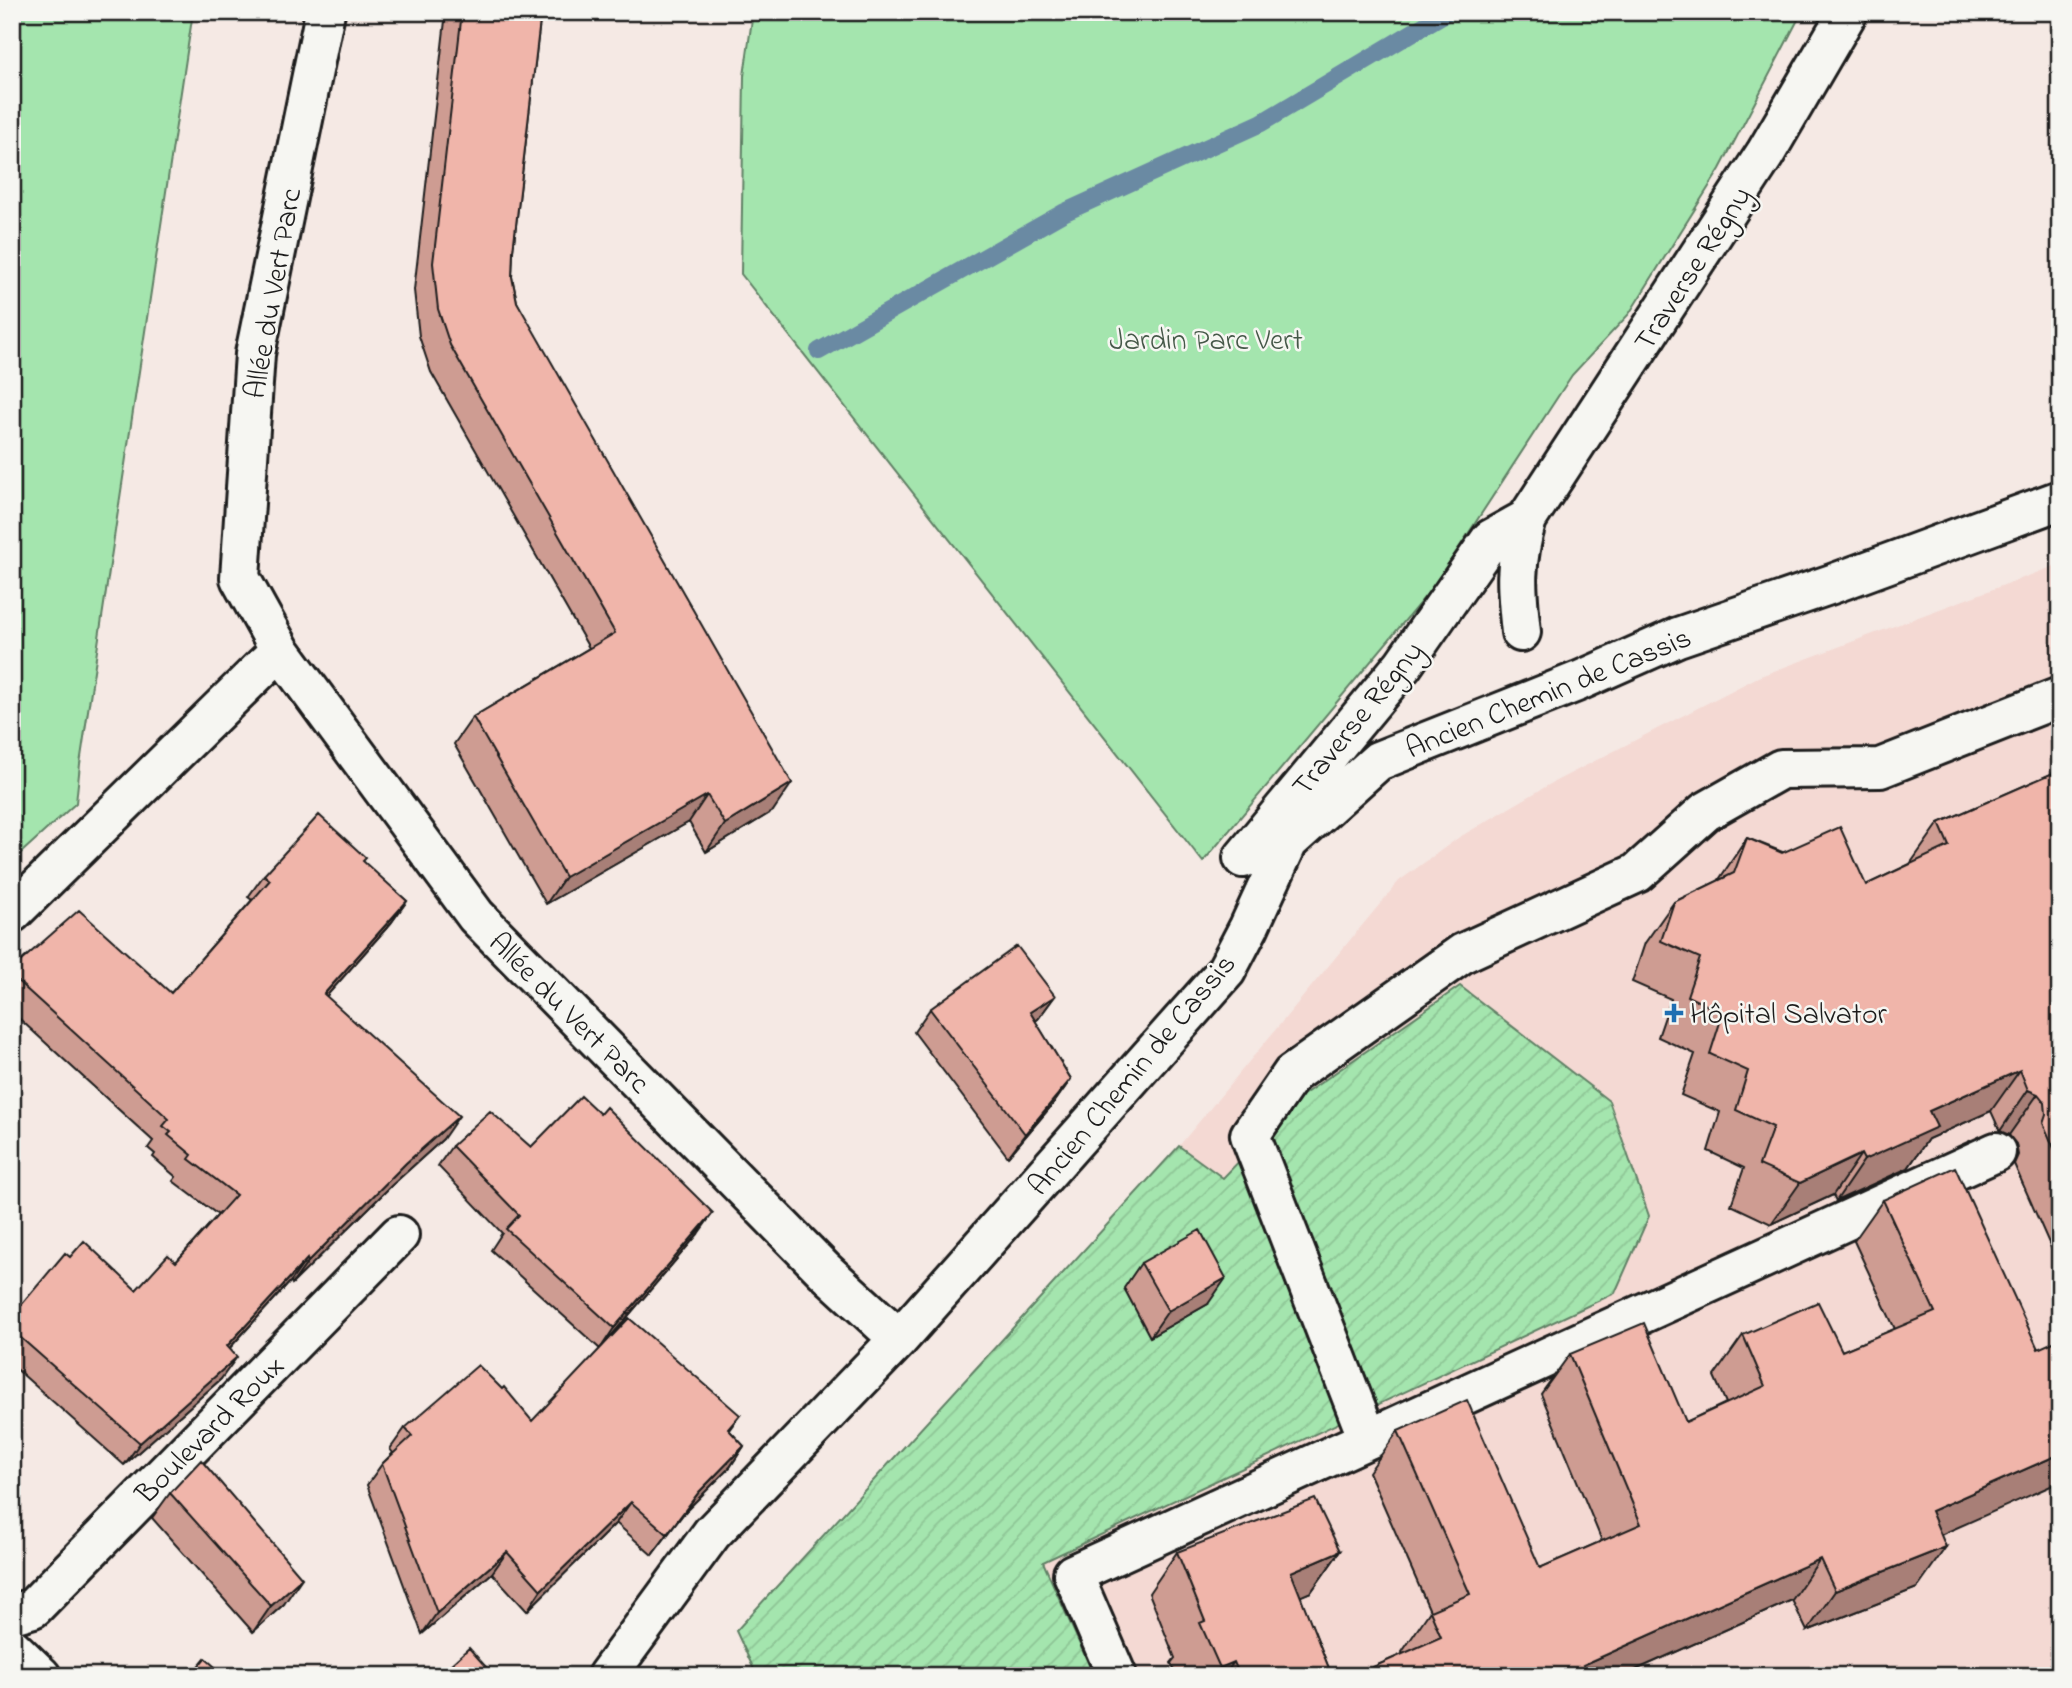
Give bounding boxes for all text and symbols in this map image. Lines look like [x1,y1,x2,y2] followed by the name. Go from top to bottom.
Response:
[1625,178,1764,361] street label: Traverse Régny
[235,184,315,402] street label: Allée du Vert Parc
[1109,320,1303,364] park label: Jardin Parc Vert
[1400,617,1699,772] street label: Ancien Chemin de Cassis
[1283,633,1436,807] street label: Traverse Régny
[477,923,659,1106] street label: Allée du Vert Parc
[1019,945,1248,1207] street label: Ancien Chemin de Cassis
[1690,994,1888,1038] place label: Hôpital Salvator
[1664,1003,1684,1023] marker: Hôpital Salvator
[126,1346,296,1516] street label: Boulevard Roux

